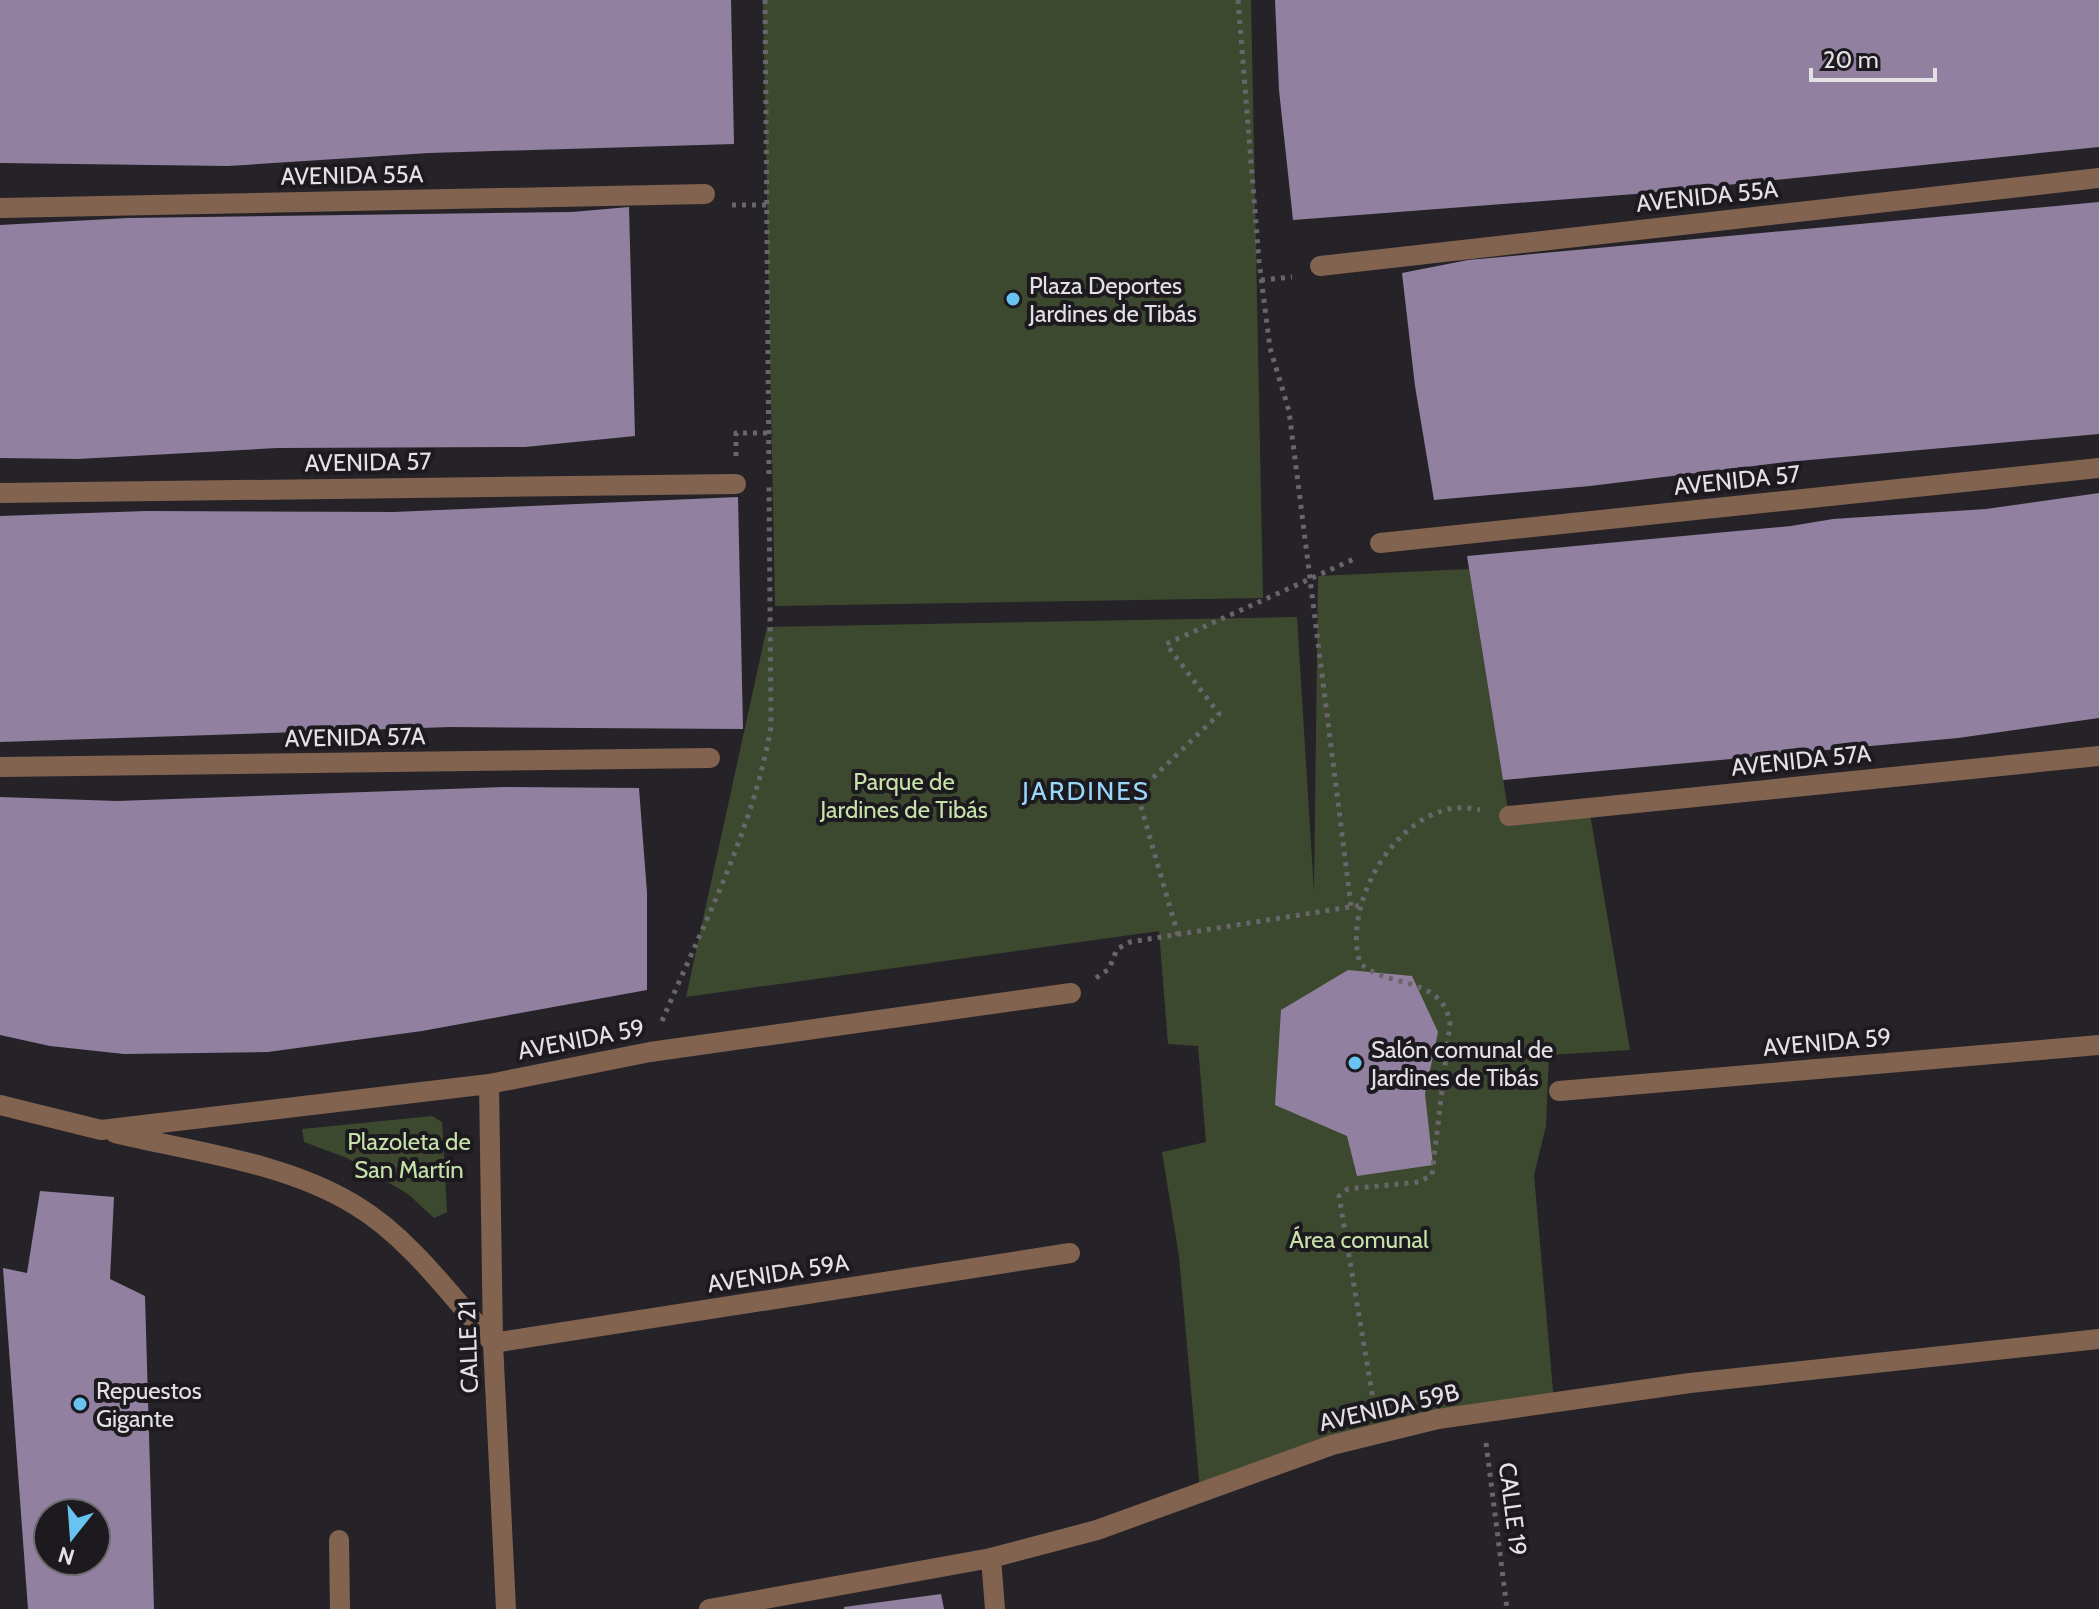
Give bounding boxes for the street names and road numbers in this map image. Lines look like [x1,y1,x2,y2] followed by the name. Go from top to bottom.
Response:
[280,159,424,191] street label: AVENIDA 55A
[1635,174,1780,218] street label: AVENIDA 55A
[304,446,432,478] street label: AVENIDA 57
[1672,459,1802,501] street label: AVENIDA 57
[284,721,426,753] street label: AVENIDA 57A
[1730,738,1873,782] street label: AVENIDA 57A
[515,1013,647,1065] street label: AVENIDA 59
[1762,1022,1892,1062] street label: AVENIDA 59
[705,1247,851,1298] street label: AVENIDA 59A
[452,1300,484,1394] street label: CALLE 21
[1316,1377,1462,1437] street label: AVENIDA 59B
[1493,1461,1533,1557] street label: CALLE 19

